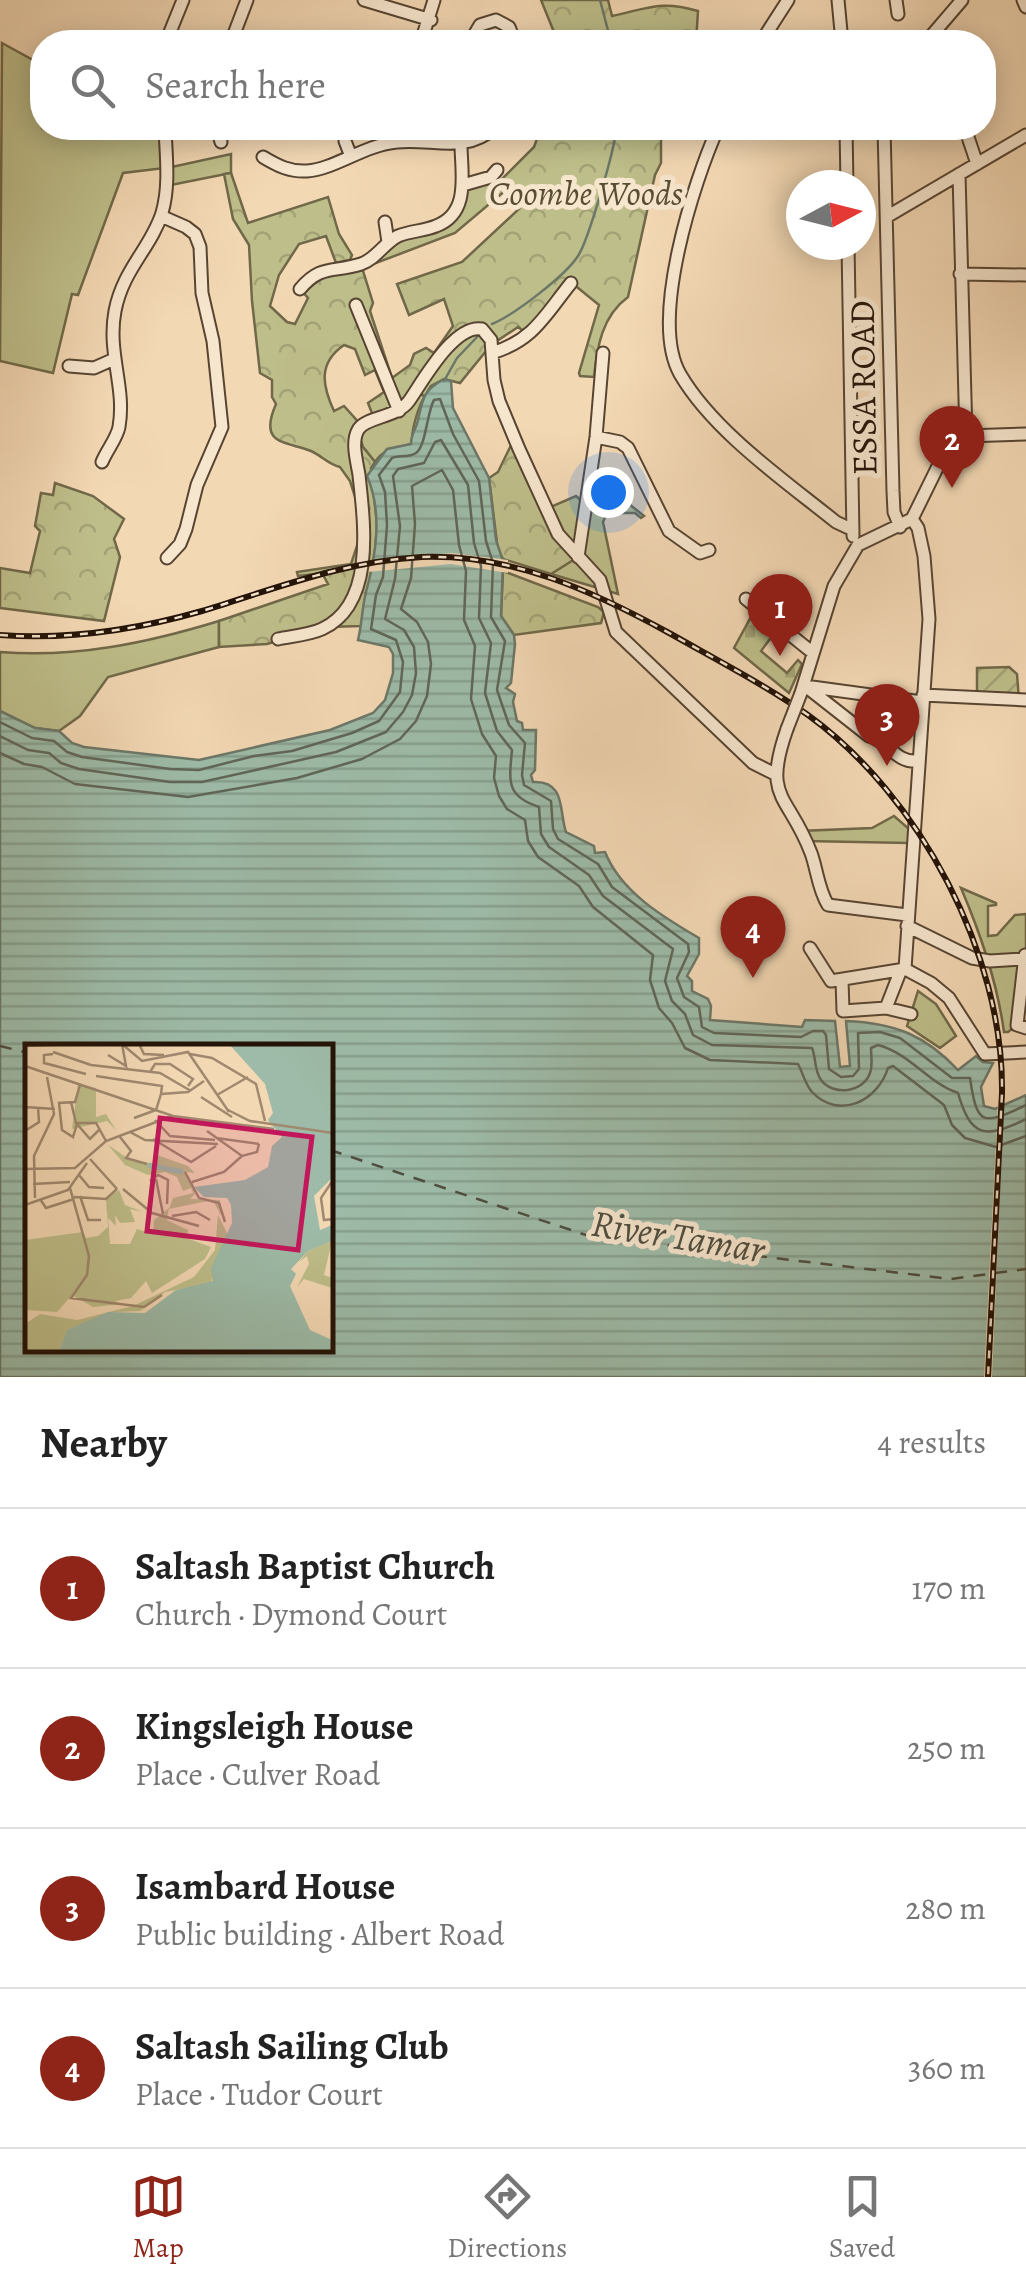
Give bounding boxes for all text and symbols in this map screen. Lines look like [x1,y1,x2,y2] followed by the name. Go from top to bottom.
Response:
[30,30,996,140] search box
[65,58,120,113] icon: search
[145,59,326,111] text: Search here
[489,169,683,217] park label: Coombe Woods
[786,170,876,260] north arrow
[837,300,889,476] street label: ESSA ROAD
[920,406,984,488] pin: 2
[583,467,634,518] your location
[748,574,812,656] pin: 1
[854,684,920,766] pin: 3
[720,896,786,978] pin: 4
[25,1044,332,1352] inset map
[588,1197,770,1276] water label: River Tamar
[40,1414,167,1471] text: Nearby
[877,1420,986,1464] text: 4 results
[135,1540,495,1592] text: Saltash Baptist Church
[67,1566,78,1610] text: 1
[912,1566,986,1610] text: 170 m
[135,1592,447,1636] text: Church · Dymond Court
[135,1700,413,1752] text: Kingsleigh House
[65,1726,80,1770] text: 2
[907,1726,986,1770] text: 250 m
[135,1752,380,1796] text: Place · Culver Road
[135,1860,395,1912] text: Isambard House
[66,1886,79,1930] text: 3
[905,1886,986,1930] text: 280 m
[135,1912,504,1956] text: Public building · Albert Road
[135,2020,449,2072] text: Saltash Sailing Club
[65,2046,80,2090] text: 4
[908,2046,986,2090] text: 360 m
[135,2072,383,2116] text: Place · Tudor Court
[131,2169,186,2267] tab: Map
[447,2169,567,2267] tab: Directions
[829,2169,895,2267] tab: Saved

